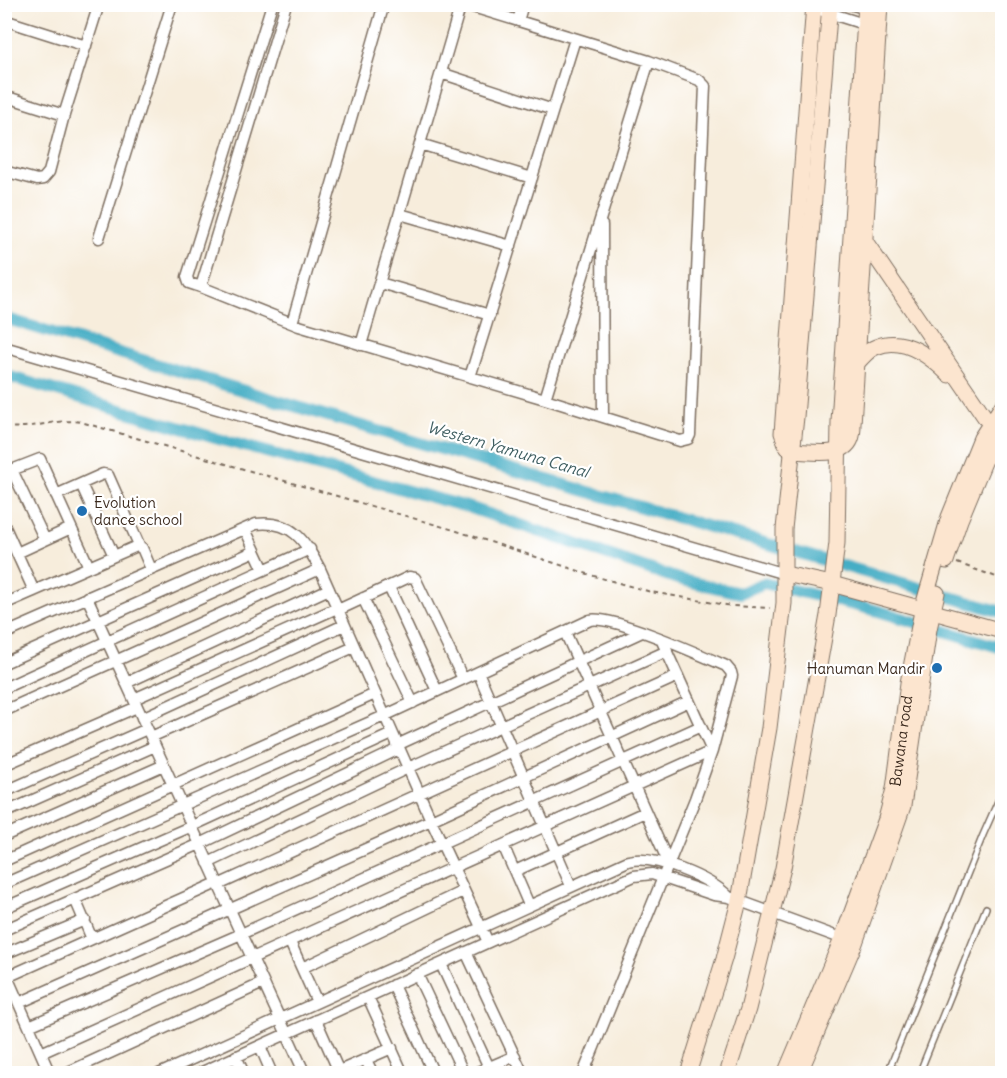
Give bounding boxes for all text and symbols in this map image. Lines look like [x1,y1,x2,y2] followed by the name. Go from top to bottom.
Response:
[425,416,593,482] water label: Western Yamuna Canal
[94,493,182,529] place label: Evolution dance school
[75,504,89,518] marker: Evolution dance school
[807,659,925,678] place label: Hanuman Mandir
[930,661,944,675] marker: Hanuman Mandir
[885,694,916,787] street label: Bawana road

